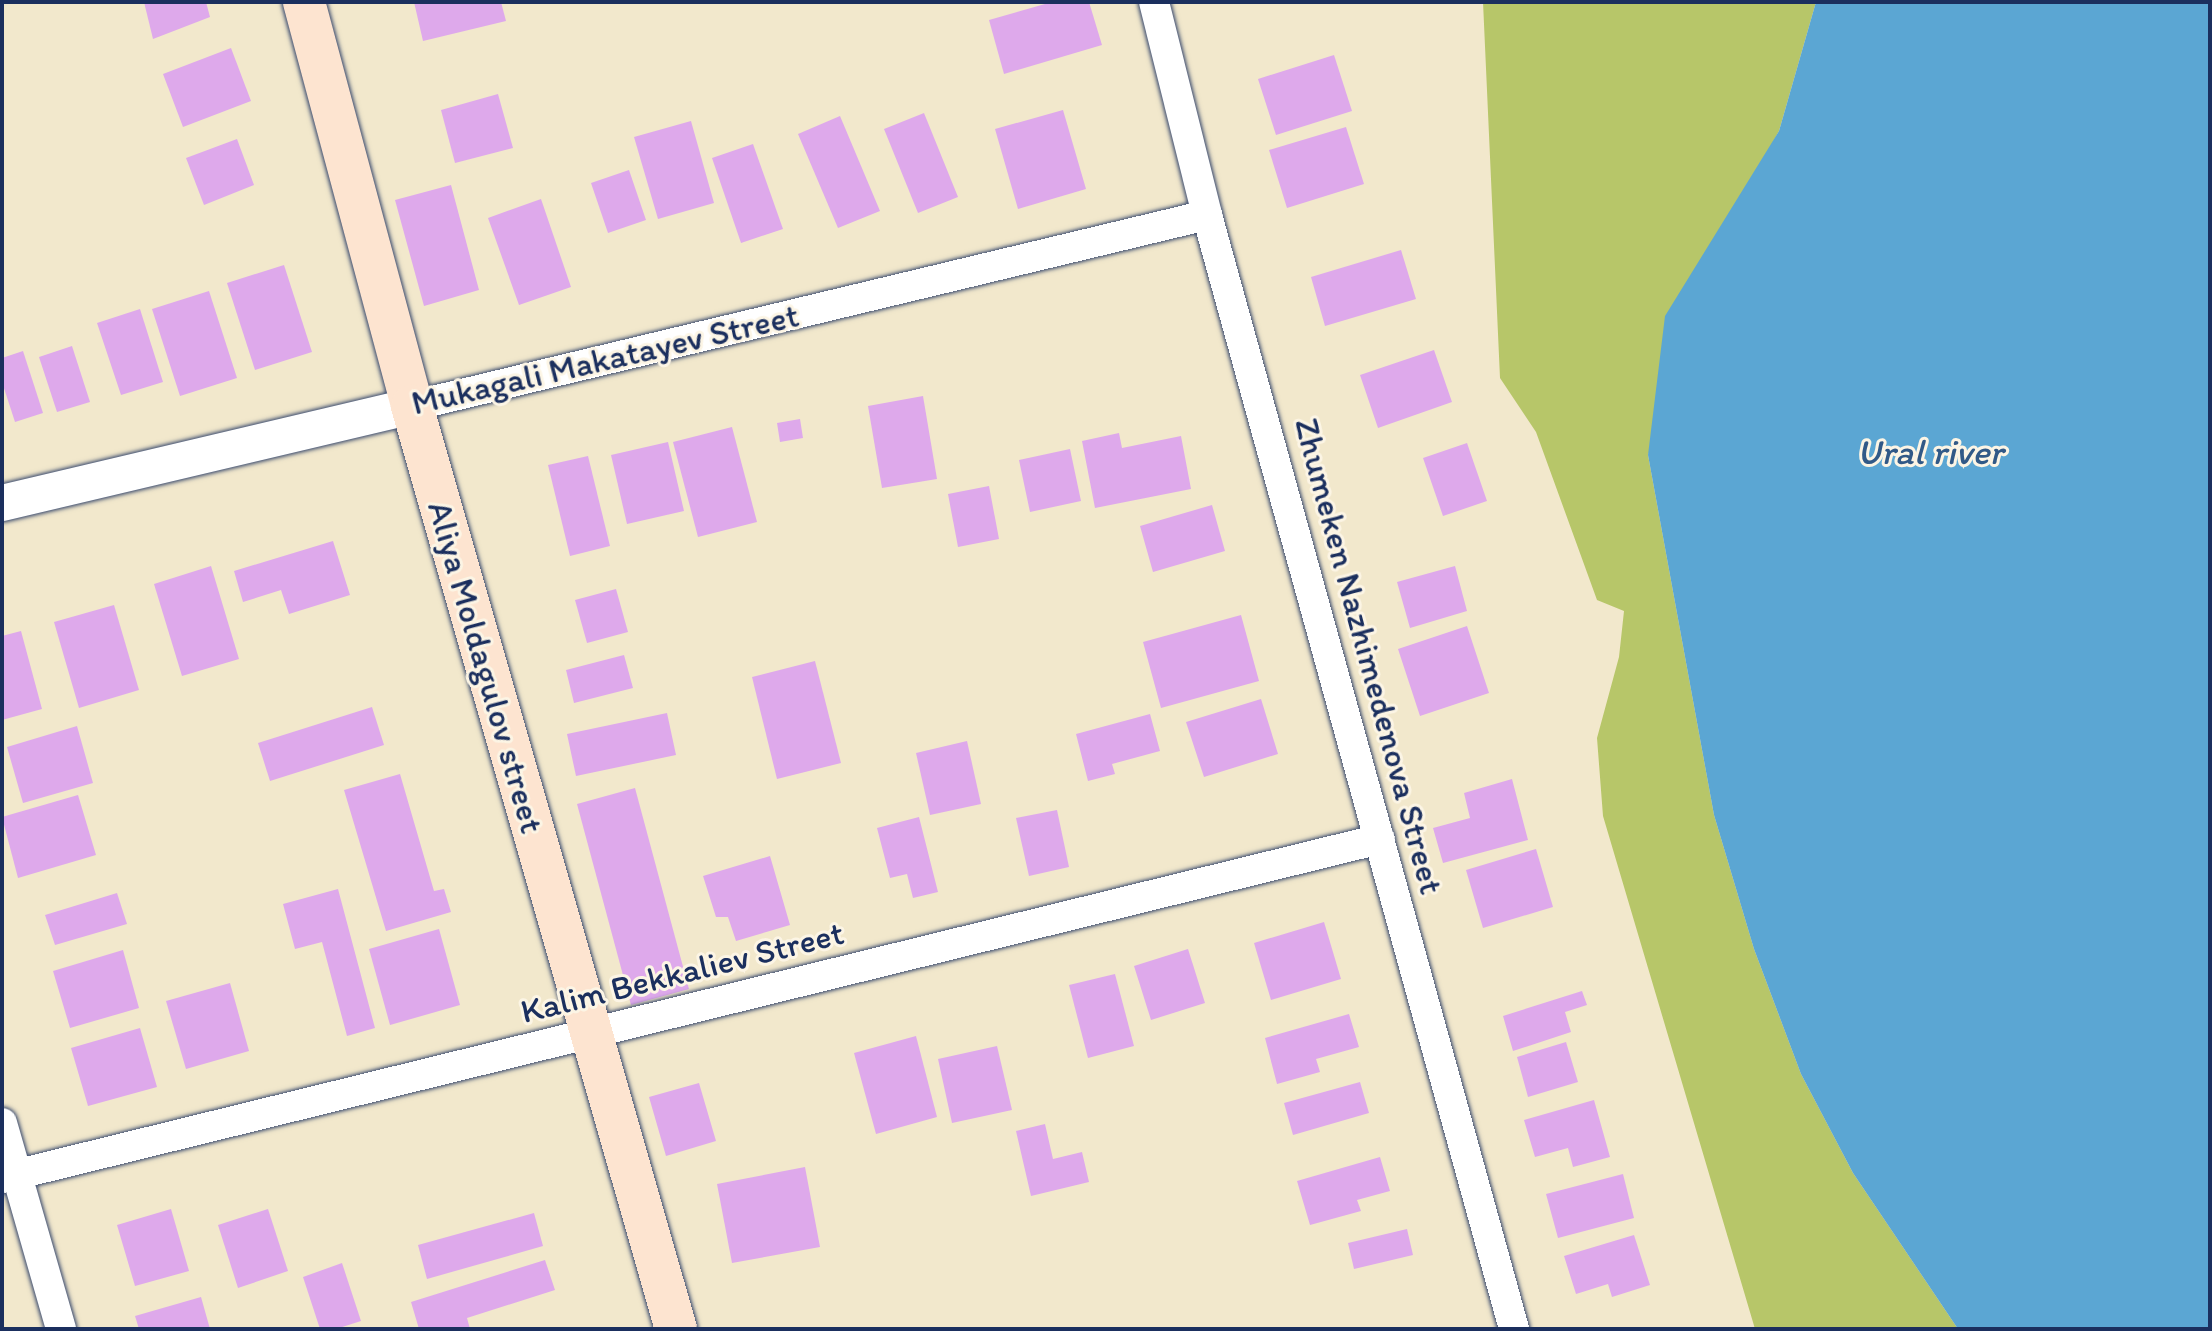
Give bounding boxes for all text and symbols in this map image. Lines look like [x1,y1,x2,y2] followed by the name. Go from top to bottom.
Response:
[408,295,802,423] street label: Mukagali Makatayev Street
[1286,414,1452,898] street label: Zhumeken Nazhimedenova Street
[1857,430,2003,474] water label: Ural river
[419,497,553,837] street label: Aliya Moldagulov street
[517,912,847,1032] street label: Kalim Bekkaliev Street

